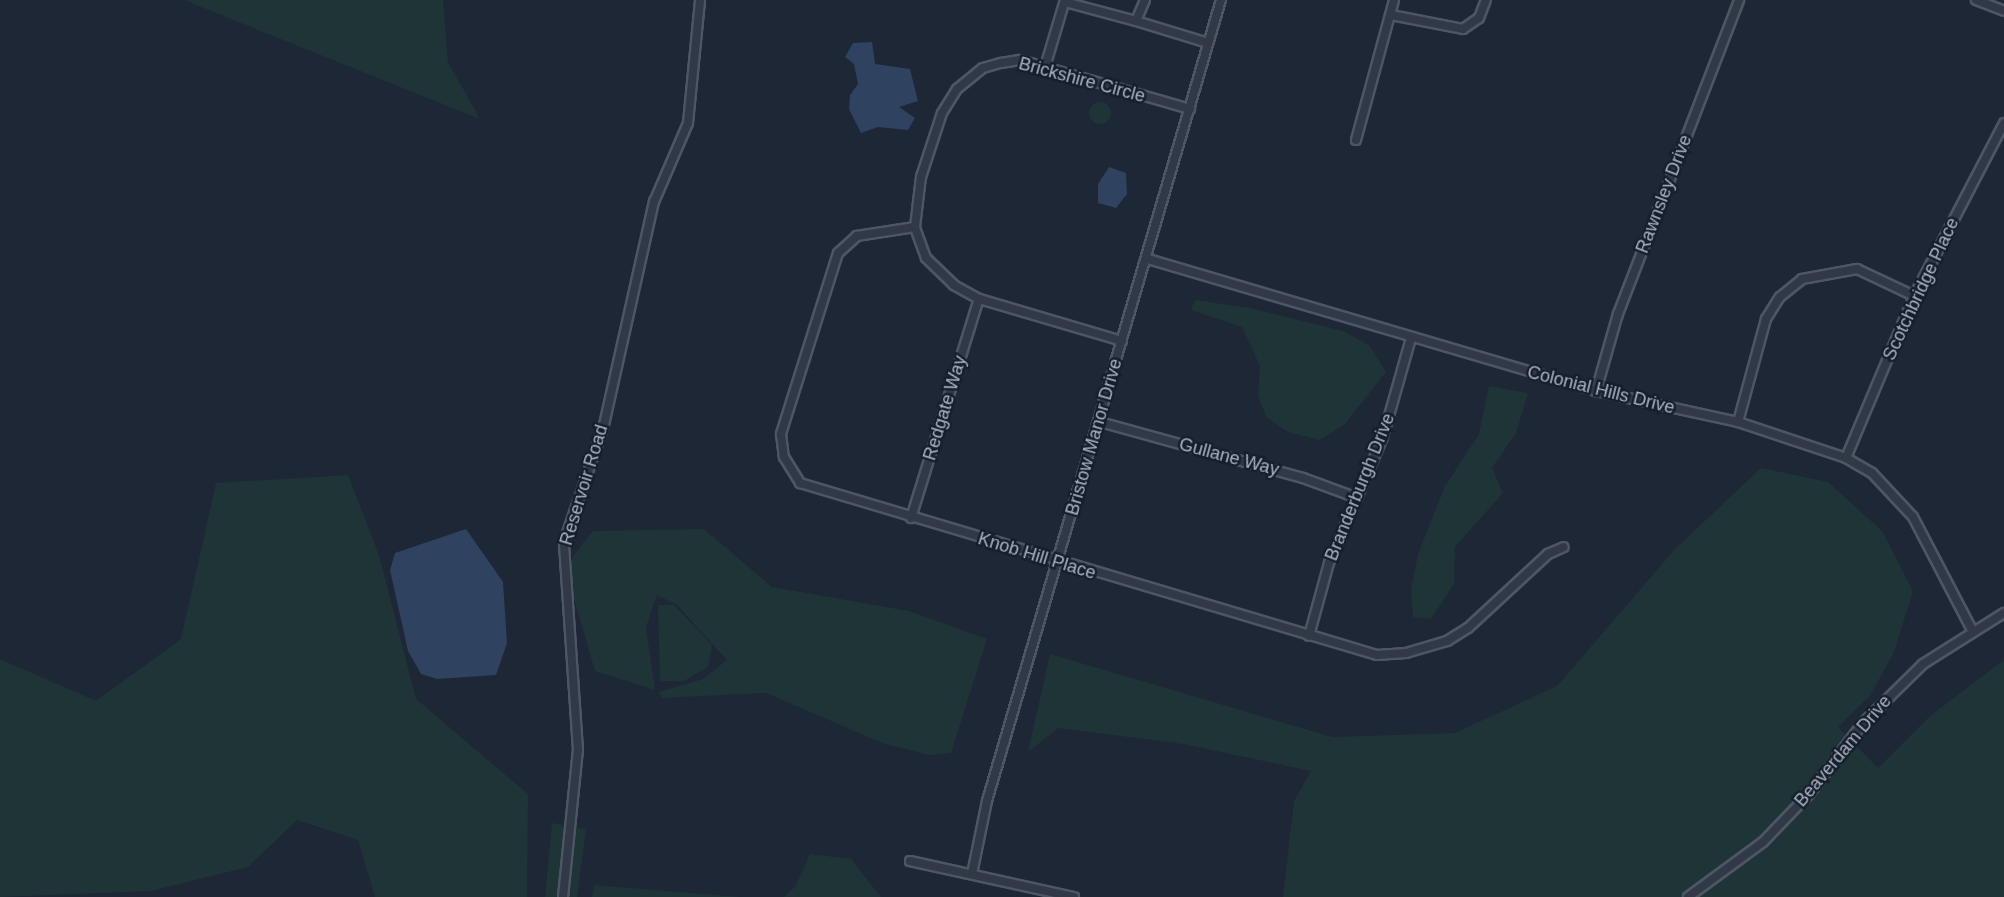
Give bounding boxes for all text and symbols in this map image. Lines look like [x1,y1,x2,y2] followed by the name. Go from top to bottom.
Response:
[1016,53,1148,107] street label: Brickshire Circle
[1632,132,1696,256] street label: Rawnsley Drive
[1878,214,1964,364] street label: Scotchbridge Place
[919,353,971,463] street label: Redgate Way
[1061,356,1127,518] street label: Bristow Manor Drive
[1525,361,1677,419] street label: Colonial Hills Drive
[1321,410,1399,564] street label: Branderburgh Drive
[555,422,613,548] street label: Reservoir Road
[1177,433,1281,481] street label: Gullane Way
[975,528,1099,584] street label: Knob Hill Place
[1790,691,1896,811] street label: Beaverdam Drive

